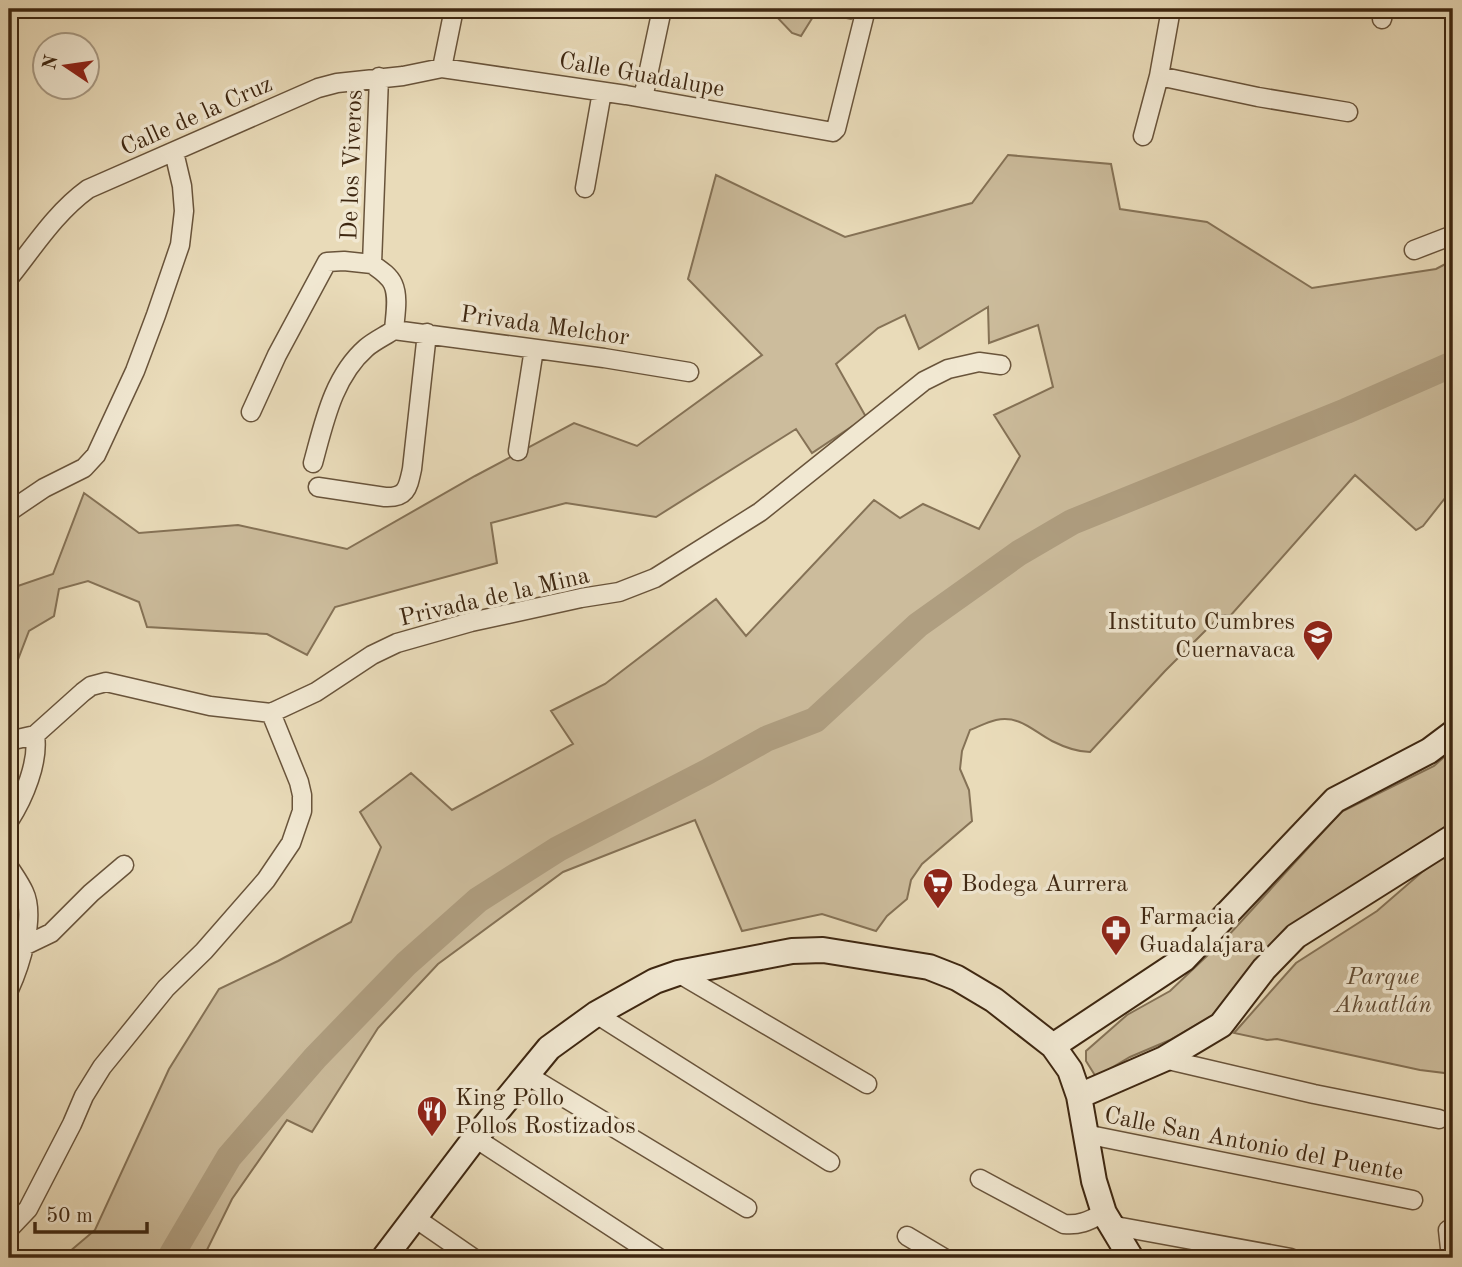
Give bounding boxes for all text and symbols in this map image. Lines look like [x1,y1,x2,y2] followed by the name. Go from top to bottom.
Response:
[32,32,102,102] north arrow
[557,50,726,102] street label: Calle Guadalupe
[41,53,63,72] text: N
[117,73,276,161] street label: Calle de la Cruz
[338,89,368,241] street label: De los Viveros
[459,303,631,351] street label: Privada Melchor
[397,564,592,631] street label: Privada de la Mina
[1108,611,1295,663] place label: Instituto Cumbres Cuernavaca
[1301,618,1335,662] school or university icon: Instituto Cumbres Cuernavaca
[921,866,955,910] supermarket icon: Bodega Aurrera
[961,873,1128,897] place label: Bodega Aurrera
[1139,906,1265,958] place label: Farmacia Guadalajara
[1099,913,1133,957] pharmacy icon: Farmacia Guadalajara
[1332,966,1432,1018] park label: Parque Ahuatlán
[455,1087,636,1139] place label: King Pollo Pollos Rostizados
[415,1094,449,1138] restaurant icon: King Pollo Pollos Rostizados
[1102,1104,1405,1186] street label: Calle San Antonio del Puente
[35,1190,147,1234] scale bar
[46,1206,93,1227] text: 50 m

